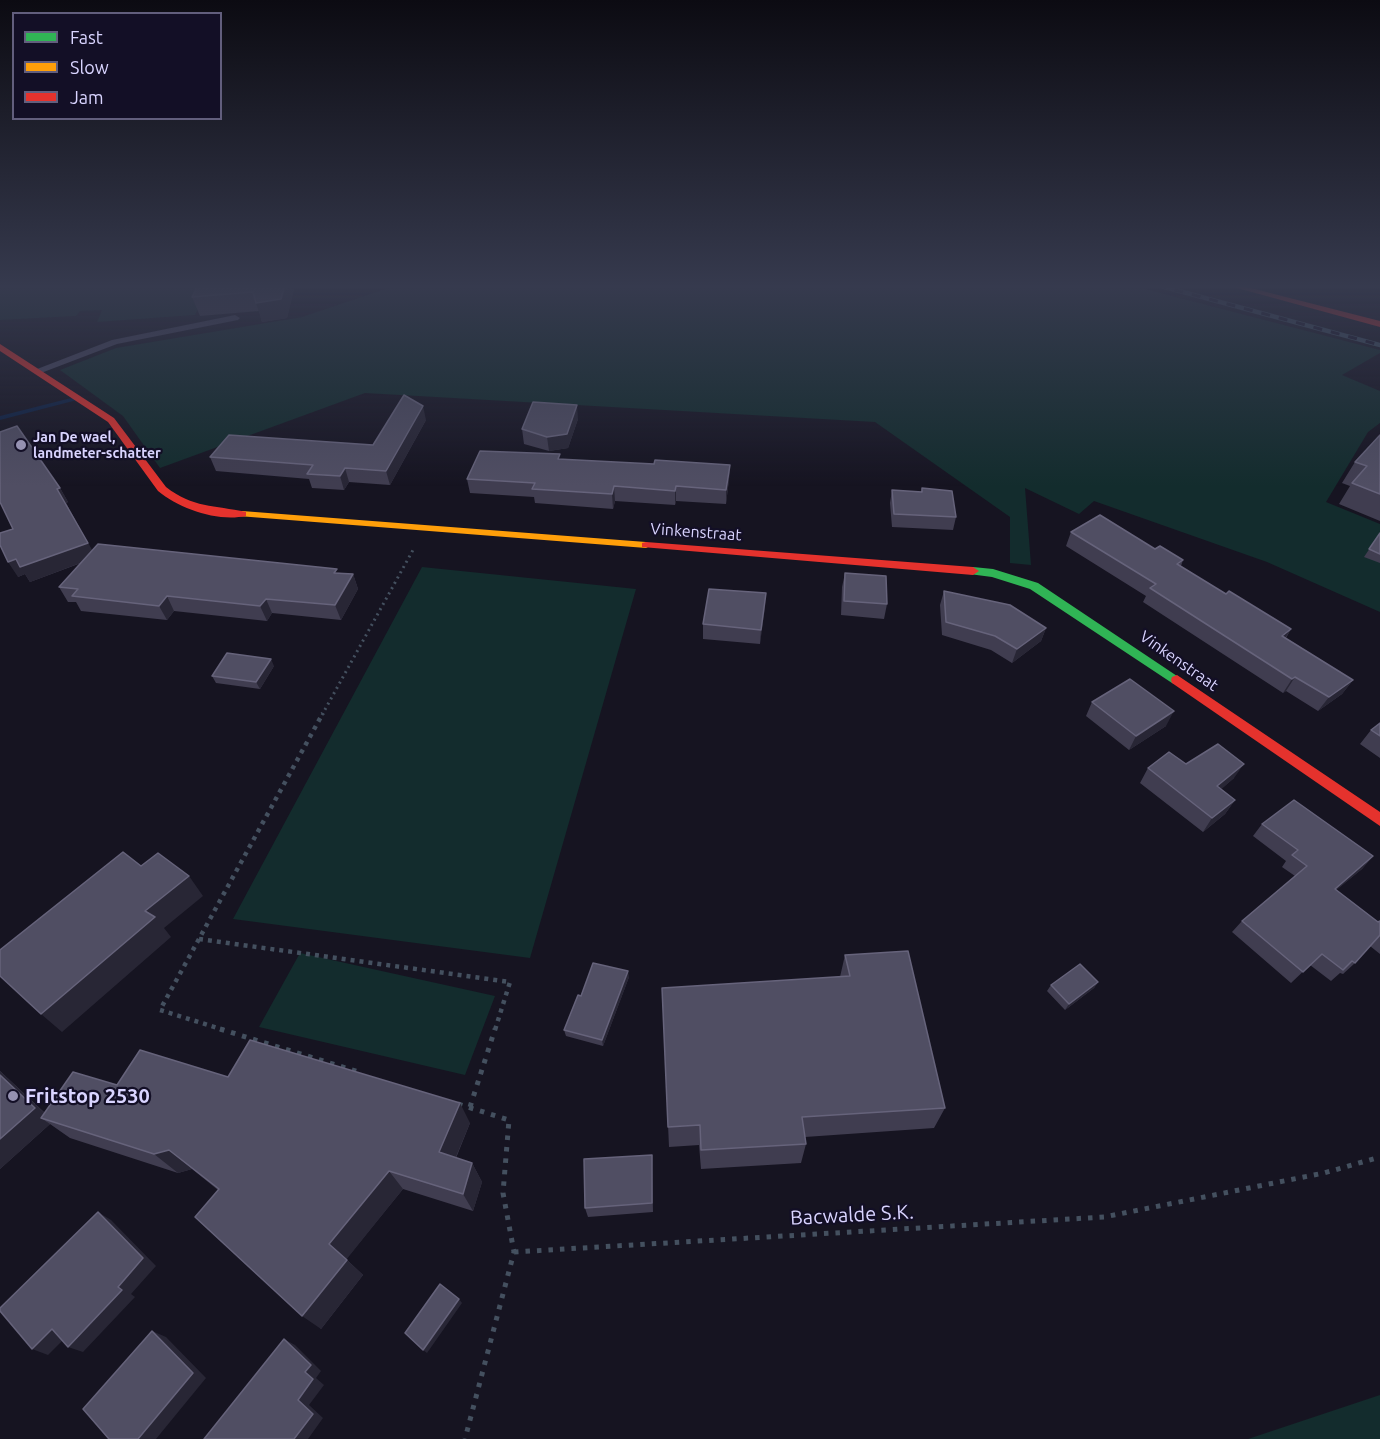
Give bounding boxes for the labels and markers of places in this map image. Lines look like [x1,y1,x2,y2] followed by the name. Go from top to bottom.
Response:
[33,429,161,461] place label: Jan De wael, landmeter-schatter
[14,438,28,452] marker: Jan De wael, landmeter-schatter
[25,1084,150,1108] place label: Fritstop 2530
[6,1089,20,1103] marker: Fritstop 2530

